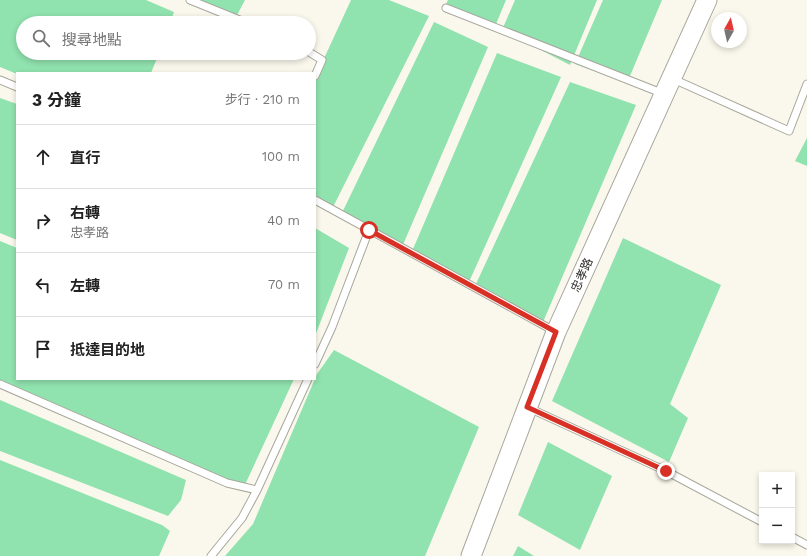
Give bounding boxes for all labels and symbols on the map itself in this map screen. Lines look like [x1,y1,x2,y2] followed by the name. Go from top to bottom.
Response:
[711,12,747,48] north arrow
[360,221,378,239] route start
[568,256,596,294] street label: 忠孝路
[657,462,675,480] route end

